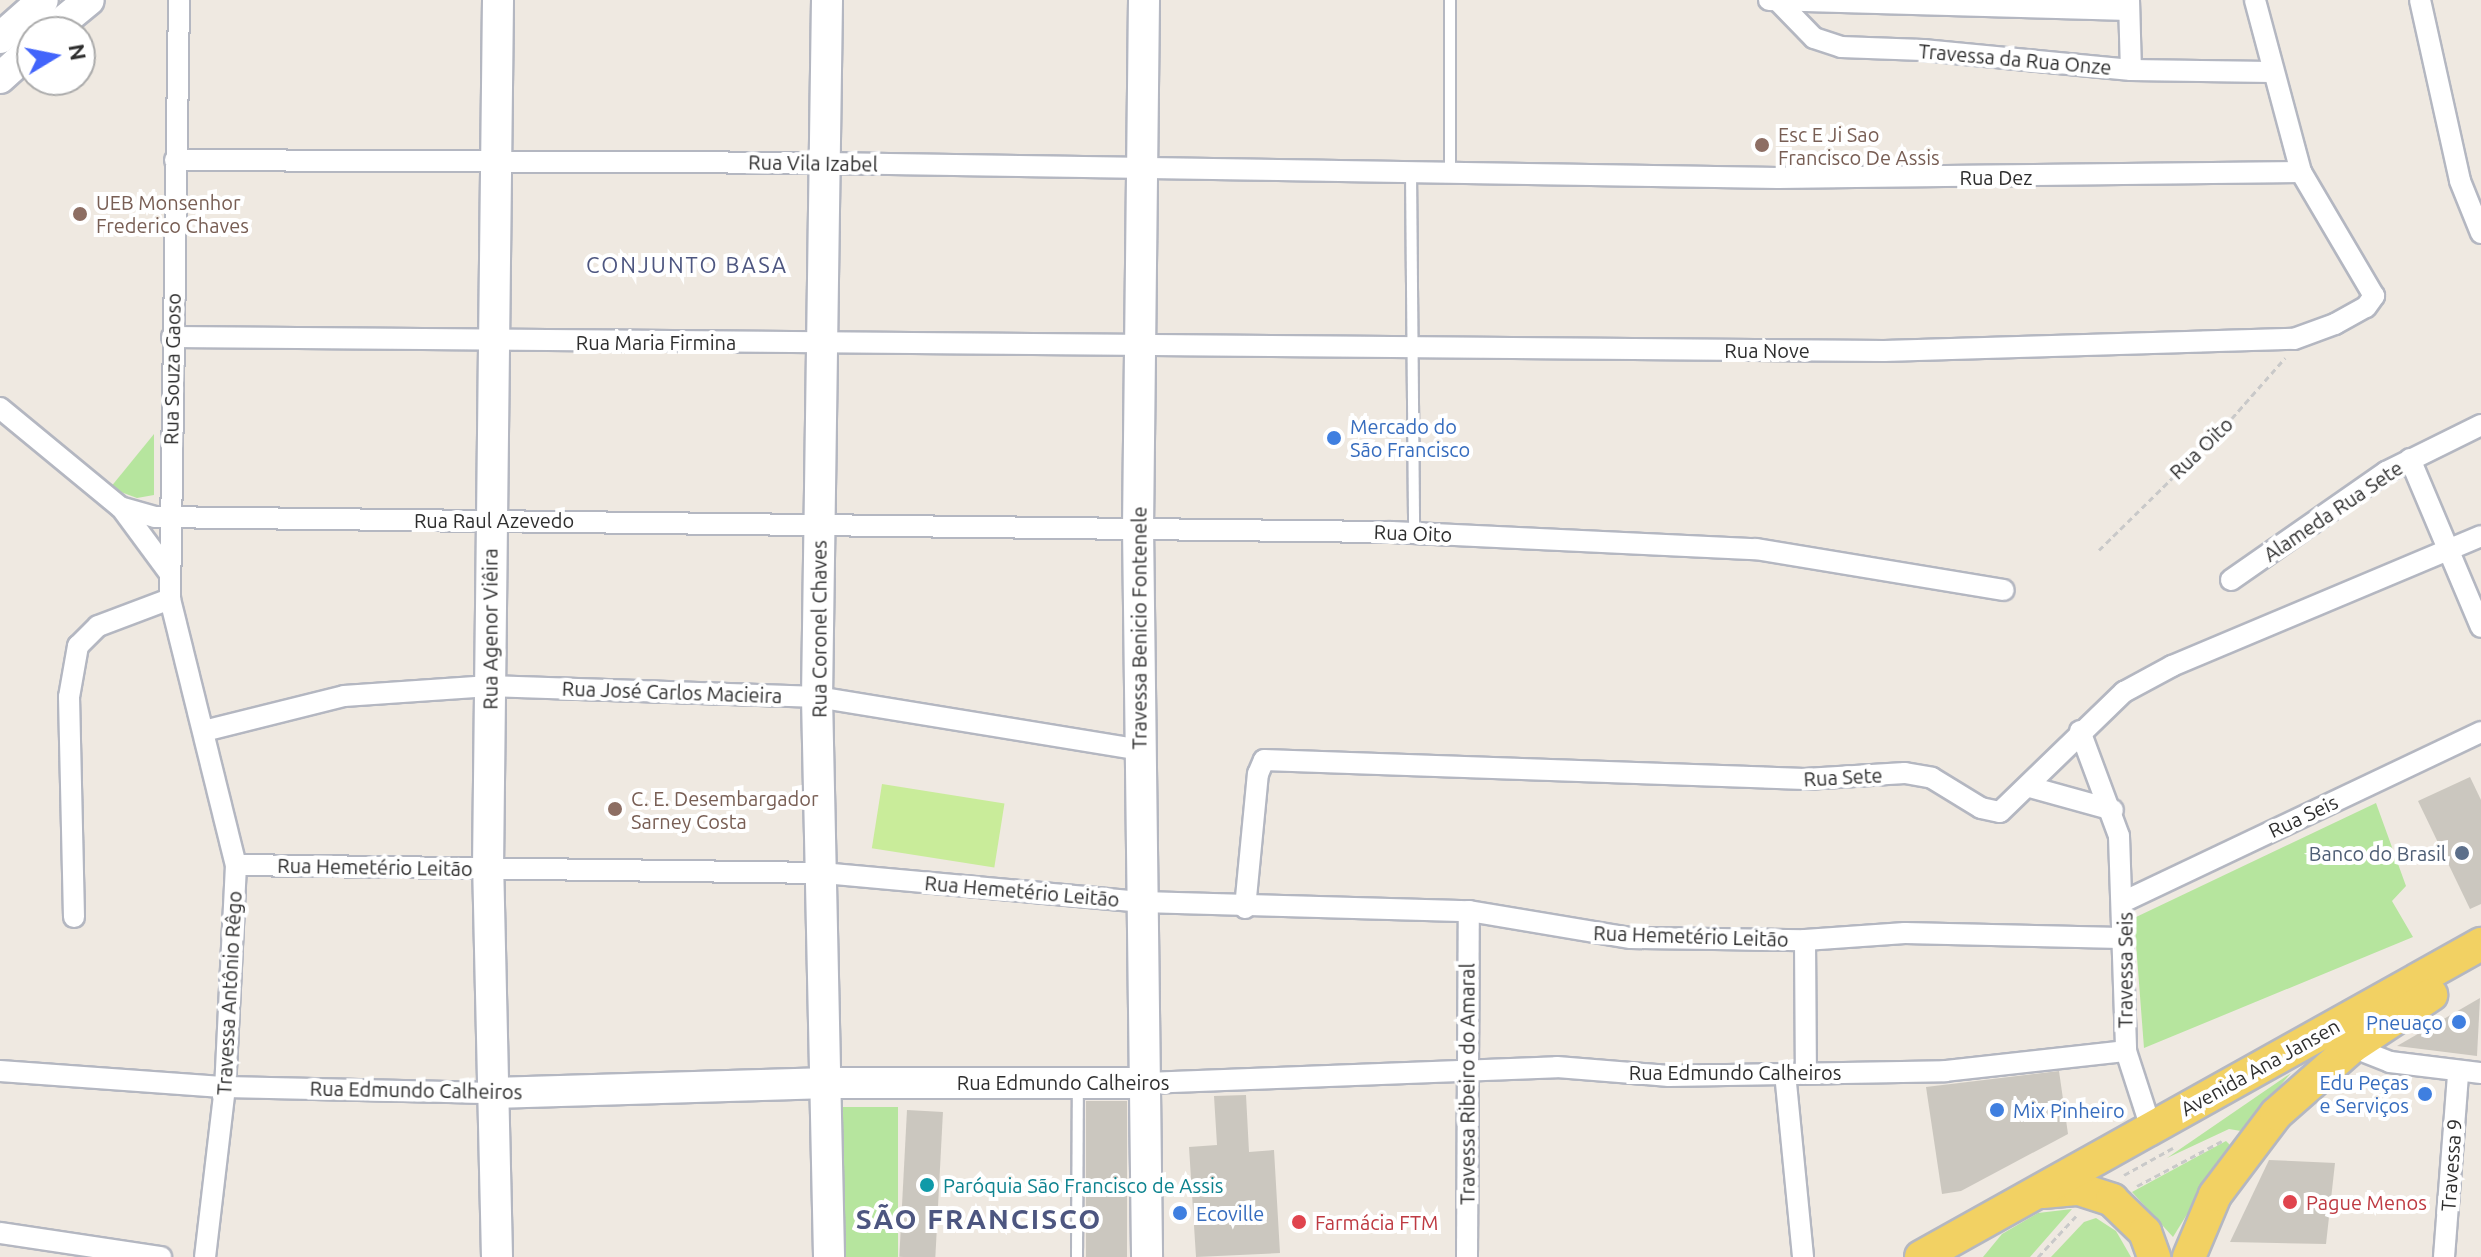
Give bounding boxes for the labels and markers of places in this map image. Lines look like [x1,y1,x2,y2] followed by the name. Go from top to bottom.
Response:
[1778,122,1940,169] place label: Esc E Ji Sao Francisco De Assis
[1753,136,1771,154] marker: Esc E Ji Sao Francisco De Assis
[96,190,249,237] place label: UEB Monsenhor Frederico Chaves
[71,205,89,223] marker: UEB Monsenhor Frederico Chaves
[1350,414,1470,461] place label: Mercado do São Francisco
[1325,429,1343,447] marker: Mercado do São Francisco
[631,786,819,833] place label: C. E. Desembargador Sarney Costa
[606,800,624,818] marker: C. E. Desembargador Sarney Costa
[2309,841,2446,865] place label: Banco do Brasil
[2453,844,2471,862] marker: Banco do Brasil
[2366,1010,2443,1034] place label: Pneuaço
[2450,1013,2468,1031] marker: Pneuaço
[2319,1070,2409,1117] place label: Edu Peças e Serviços
[2416,1085,2434,1103] marker: Edu Peças e Serviços
[2013,1098,2125,1122] place label: Mix Pinheiro
[1988,1101,2006,1119] marker: Mix Pinheiro
[943,1173,1223,1197] place label: Paróquia São Francisco de Assis
[918,1176,936,1194] marker: Paróquia São Francisco de Assis
[2306,1190,2427,1214] place label: Pague Menos
[2281,1193,2299,1211] marker: Pague Menos
[1196,1201,1264,1225] place label: Ecoville
[1171,1204,1189,1222] marker: Ecoville
[1315,1210,1438,1234] place label: Farmácia FTM
[1290,1213,1308,1231] marker: Farmácia FTM

